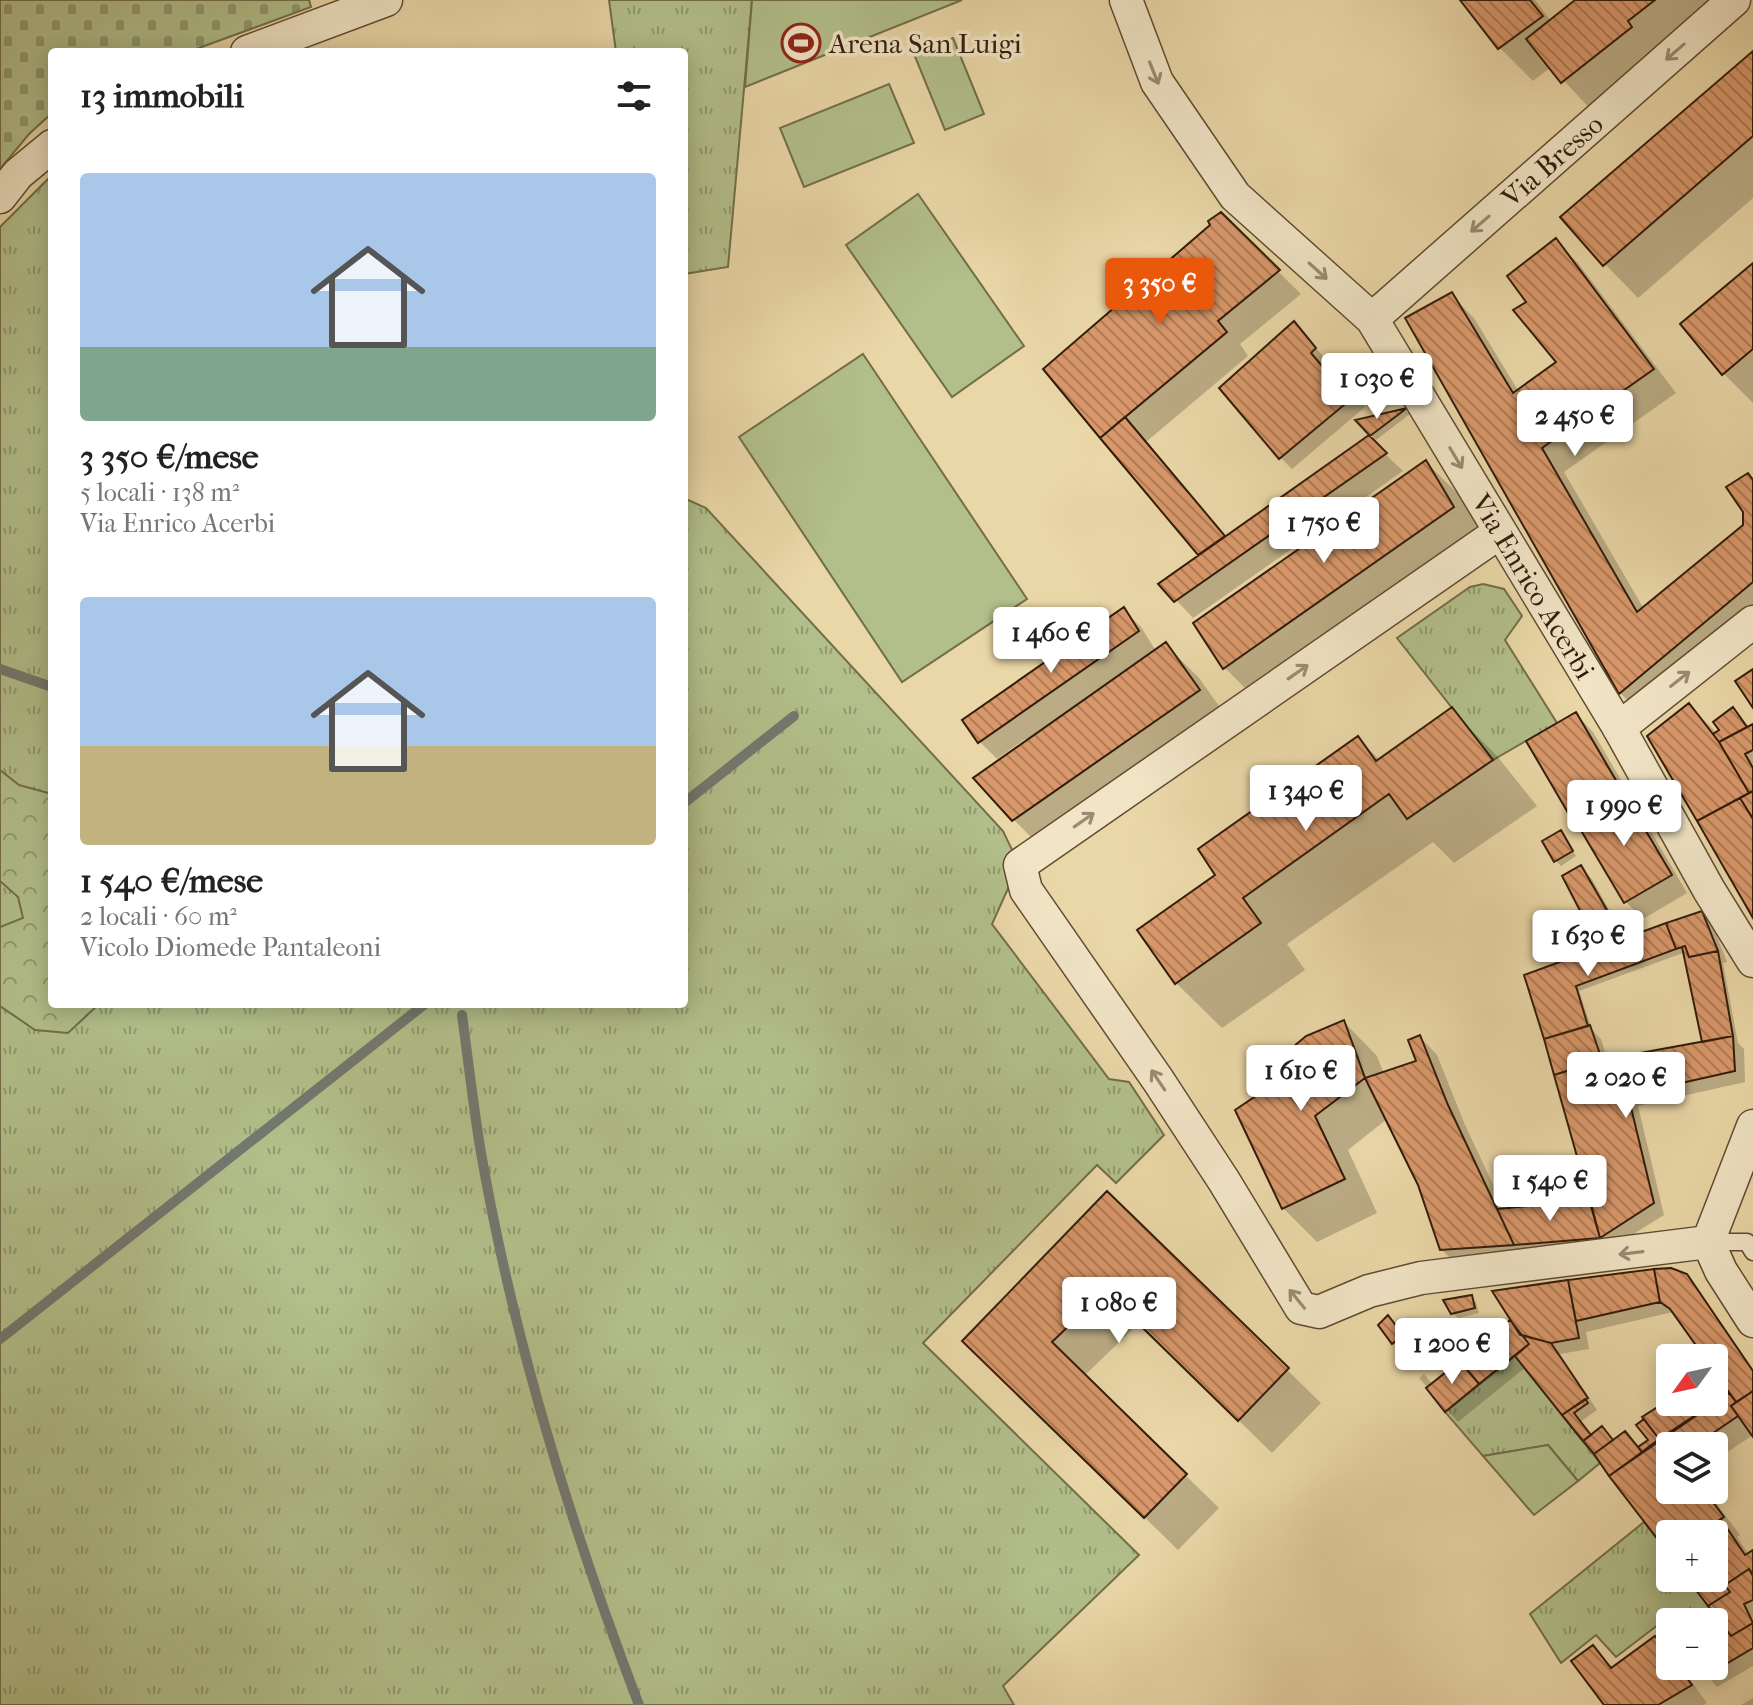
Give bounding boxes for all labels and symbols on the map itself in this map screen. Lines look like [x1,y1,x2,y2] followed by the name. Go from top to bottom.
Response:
[780,22,822,64] sports icon: Arena San Luigi
[828,27,1022,60] place label: Arena San Luigi
[1666,42,1686,60] one-way arrow
[1147,60,1162,85] one-way arrow
[1494,107,1610,214] street label: Via Bresso
[1471,214,1491,232] one-way arrow
[1086,258,1234,326] pin: 3 350 €
[1308,262,1328,280] one-way arrow
[1303,353,1451,421] pin: 1 030 €
[1501,390,1649,458] pin: 2 450 €
[1448,446,1464,469] one-way arrow
[1464,487,1602,685] street label: Via Enrico Acerbi
[1250,497,1398,565] pin: 1 750 €
[977,607,1125,675] pin: 1 460 €
[1286,664,1308,680] one-way arrow
[1669,670,1690,688] one-way arrow
[1232,765,1380,833] pin: 1 340 €
[1550,780,1698,848] pin: 1 990 €
[1073,812,1095,828] one-way arrow
[1514,910,1662,978] pin: 1 630 €
[1227,1045,1375,1113] pin: 1 610 €
[1552,1052,1700,1120] pin: 2 020 €
[1150,1070,1166,1092] one-way arrow
[1476,1155,1624,1223] pin: 1 540 €
[1618,1245,1645,1260] one-way arrow
[1045,1277,1193,1345] pin: 1 080 €
[1288,1290,1306,1310] one-way arrow
[1378,1318,1526,1386] pin: 1 200 €
[1656,1344,1728,1416] north arrow

